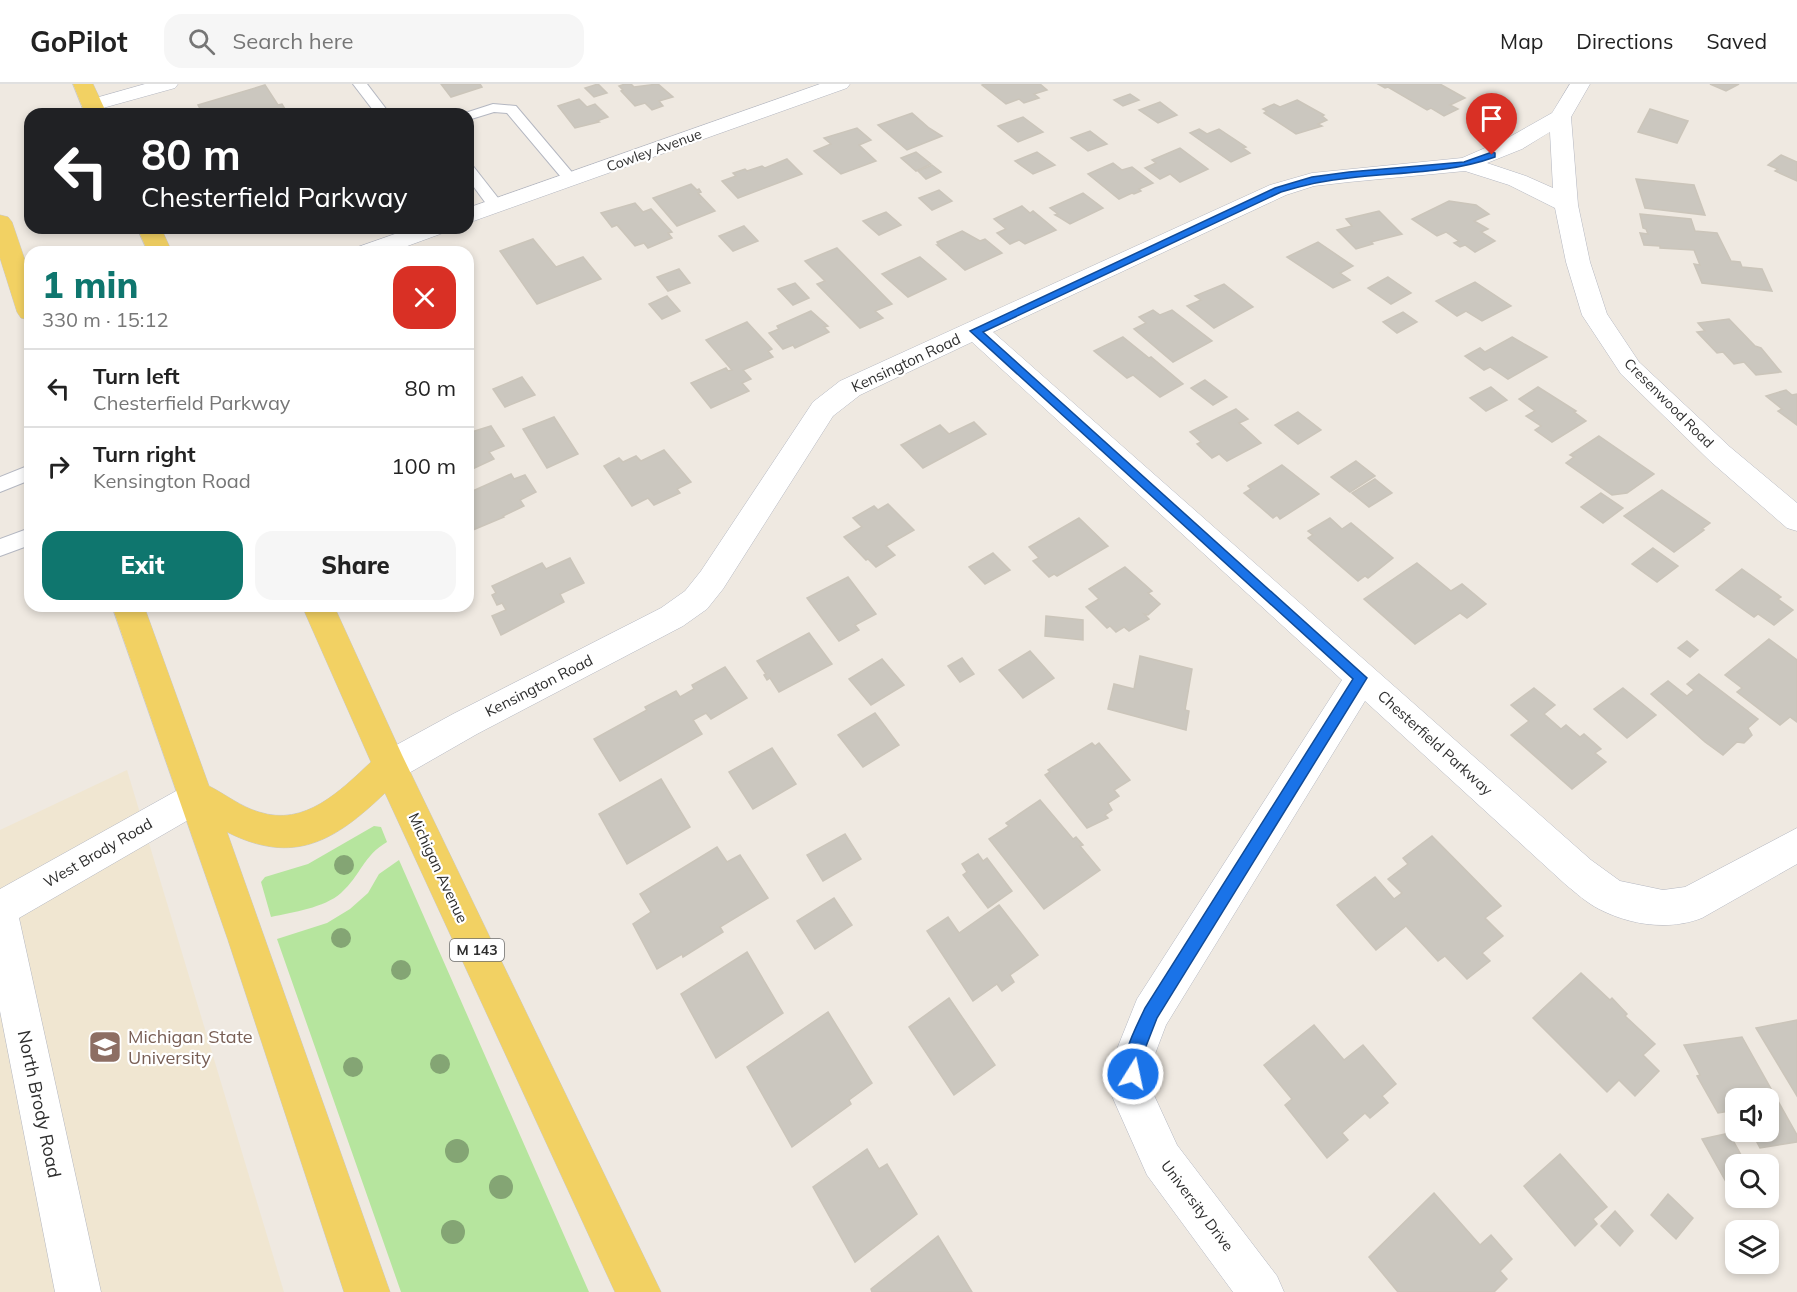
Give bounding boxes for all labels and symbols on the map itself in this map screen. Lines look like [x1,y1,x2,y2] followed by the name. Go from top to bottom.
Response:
[1466,93,1517,155] pin
[604,124,704,176] street label: Cowley Avenue
[848,329,963,396] street label: Kensington Road
[1620,354,1718,452] street label: Cresenwood Road
[482,650,596,721] street label: Kensington Road
[1374,686,1497,799] street label: Chesterfield Parkway
[405,810,472,926] street label: Michigan Avenue
[40,814,155,891] street label: West Brody Road
[450,939,504,961] road number: M 143
[128,1025,253,1069] place label: Michigan State University
[13,1028,66,1180] street label: North Brody Road
[87,1029,123,1065] school or university icon: Michigan State University
[1101,1042,1165,1106] position arrow
[1157,1156,1238,1255] street label: University Drive

